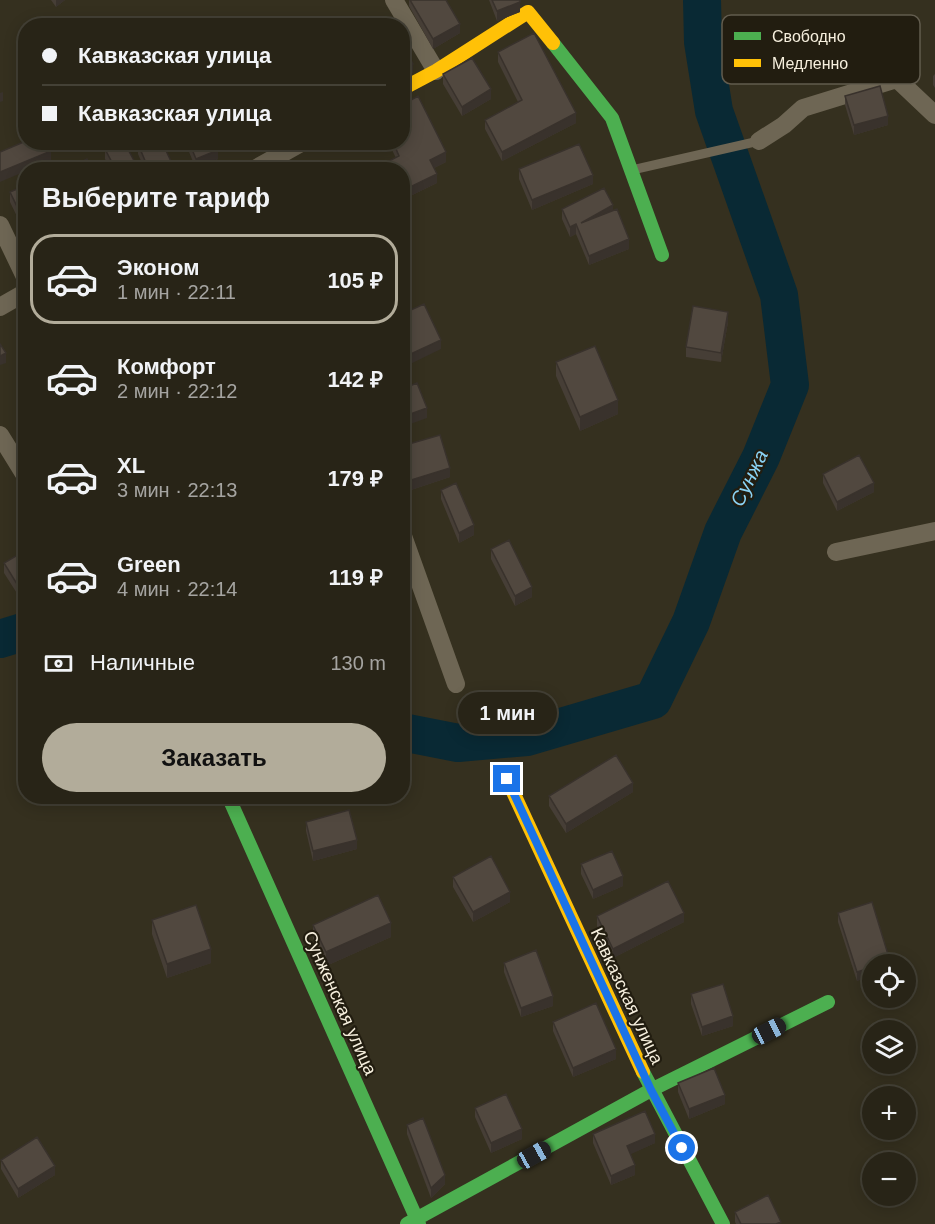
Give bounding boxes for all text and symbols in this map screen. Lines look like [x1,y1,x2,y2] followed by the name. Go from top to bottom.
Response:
[722,15,920,84] legend
[772,28,846,45] text: Свободно
[78,43,271,68] text: Кавказская улица
[772,55,848,72] text: Медленно
[78,101,271,126] text: Кавказская улица
[42,183,270,213] text: Выберите тариф
[45,252,99,306] icon: car
[117,255,200,280] text: Эконом
[327,268,383,293] text: 105 ₽
[117,281,236,303] text: 1 мин · 22:11
[45,351,99,405] icon: car
[117,354,216,379] text: Комфорт
[327,367,383,392] text: 142 ₽
[117,380,237,402] text: 2 мин · 22:12
[726,446,772,510] water label: Сунжа
[45,450,99,504] icon: car
[117,453,145,478] text: XL
[327,466,383,491] text: 179 ₽
[117,479,237,501] text: 3 мин · 22:13
[45,549,99,603] icon: car
[117,552,181,577] text: Green
[329,565,383,590] text: 119 ₽
[117,578,237,600] text: 4 мин · 22:14
[42,647,75,680] icon: cash
[90,650,195,675] text: Наличные
[330,652,386,674] text: 130 m
[458,692,556,734] callout: 1 мин
[480,702,535,724] text: 1 мин
[42,723,386,792] button: Заказать
[493,765,520,792] route end
[587,925,668,1068] street label: Кавказская улица
[299,928,381,1079] street label: Сунженская улица
[862,954,916,1206] map controls
[862,954,916,1008] button: locate
[749,1015,789,1047] car
[862,1020,916,1074] button: layers
[862,1086,916,1140] button: +
[668,1134,695,1161] route start
[514,1138,554,1172] car
[862,1152,916,1206] button: −

